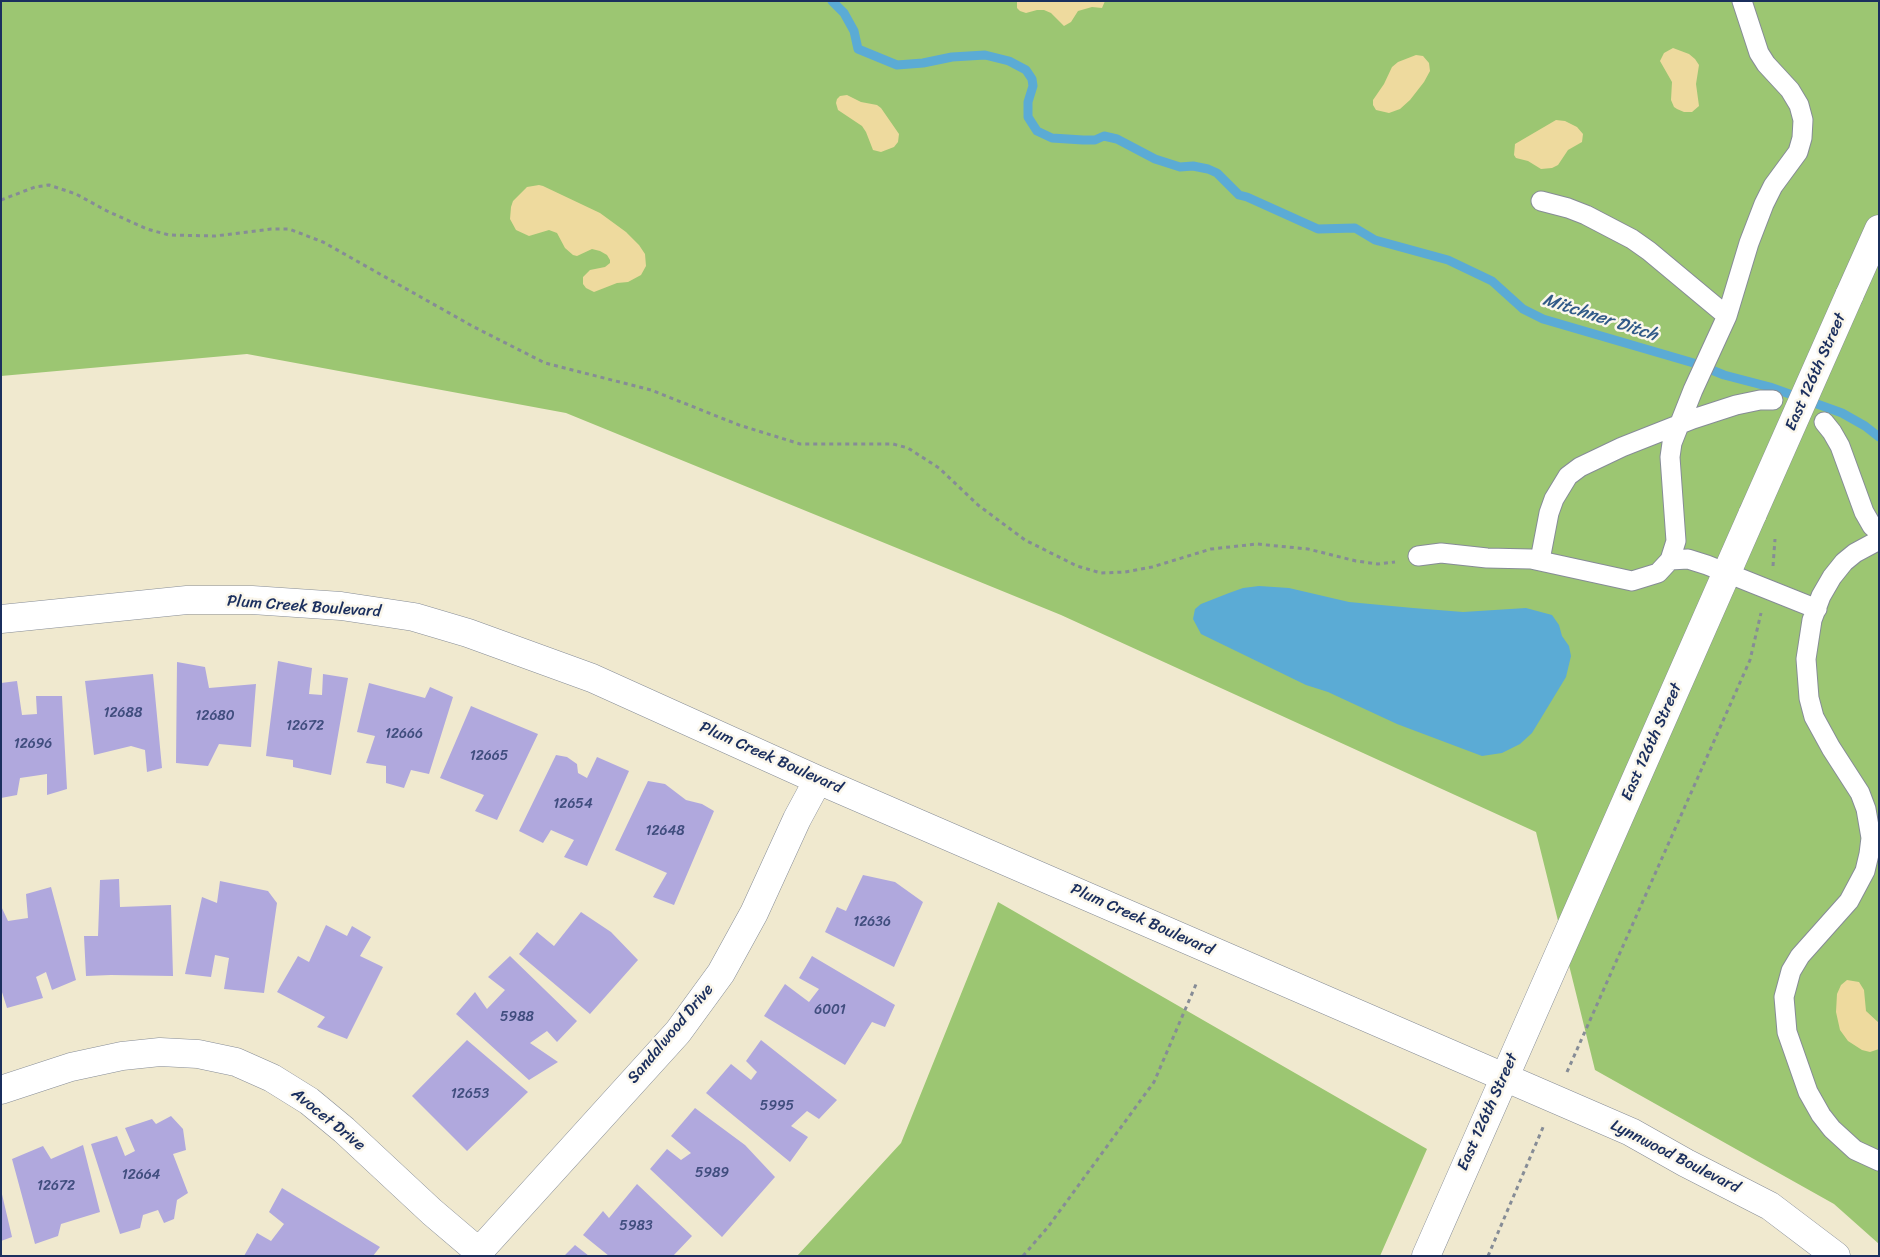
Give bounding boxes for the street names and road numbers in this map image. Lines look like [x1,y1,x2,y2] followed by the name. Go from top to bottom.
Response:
[1781,310,1851,434] street label: East 126th Street
[226,592,382,622] street label: Plum Creek Boulevard
[1617,680,1687,804] street label: East 126th Street
[697,718,845,798] street label: Plum Creek Boulevard
[1068,880,1216,960] street label: Plum Creek Boulevard
[624,980,718,1088] street label: Sandalwood Drive
[1453,1050,1523,1174] street label: East 126th Street
[287,1085,369,1155] street label: Avocet Drive
[1607,1116,1743,1198] street label: Lynnwood Boulevard

